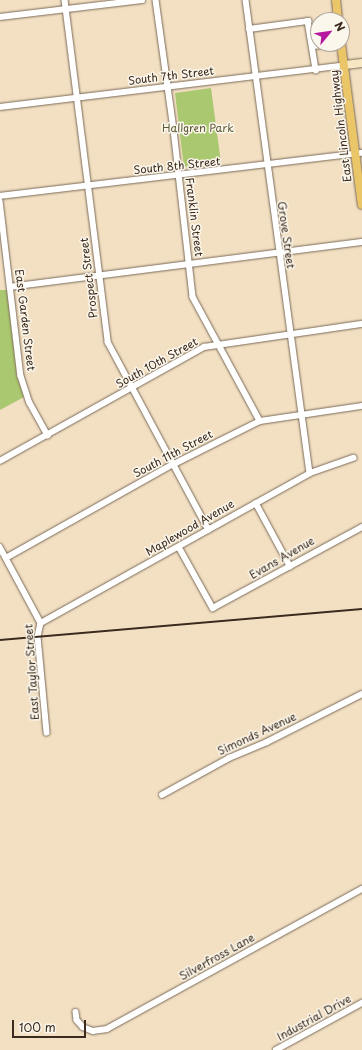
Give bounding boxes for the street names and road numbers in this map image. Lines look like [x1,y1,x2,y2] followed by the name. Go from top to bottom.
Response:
[127,64,215,88] street label: South 7th Street
[328,69,354,183] street label: East Lincoln Highway
[132,155,222,177] street label: South 8th Street
[183,176,205,258] street label: Franklin Street
[275,200,297,270] street label: Grove Street
[77,237,101,319] street label: Prospect Street
[12,269,38,371] street label: East Garden Street
[113,335,201,391] street label: South 10th Street
[130,427,216,481] street label: South 11th Street
[143,497,237,559] street label: Maplewood Avenue
[248,534,316,582] street label: Evans Avenue
[22,623,42,721] street label: East Taylor Street
[216,710,298,758] street label: Simonds Avenue
[177,931,257,983] street label: Silverfross Lane
[275,992,353,1044] street label: Industrial Drive

